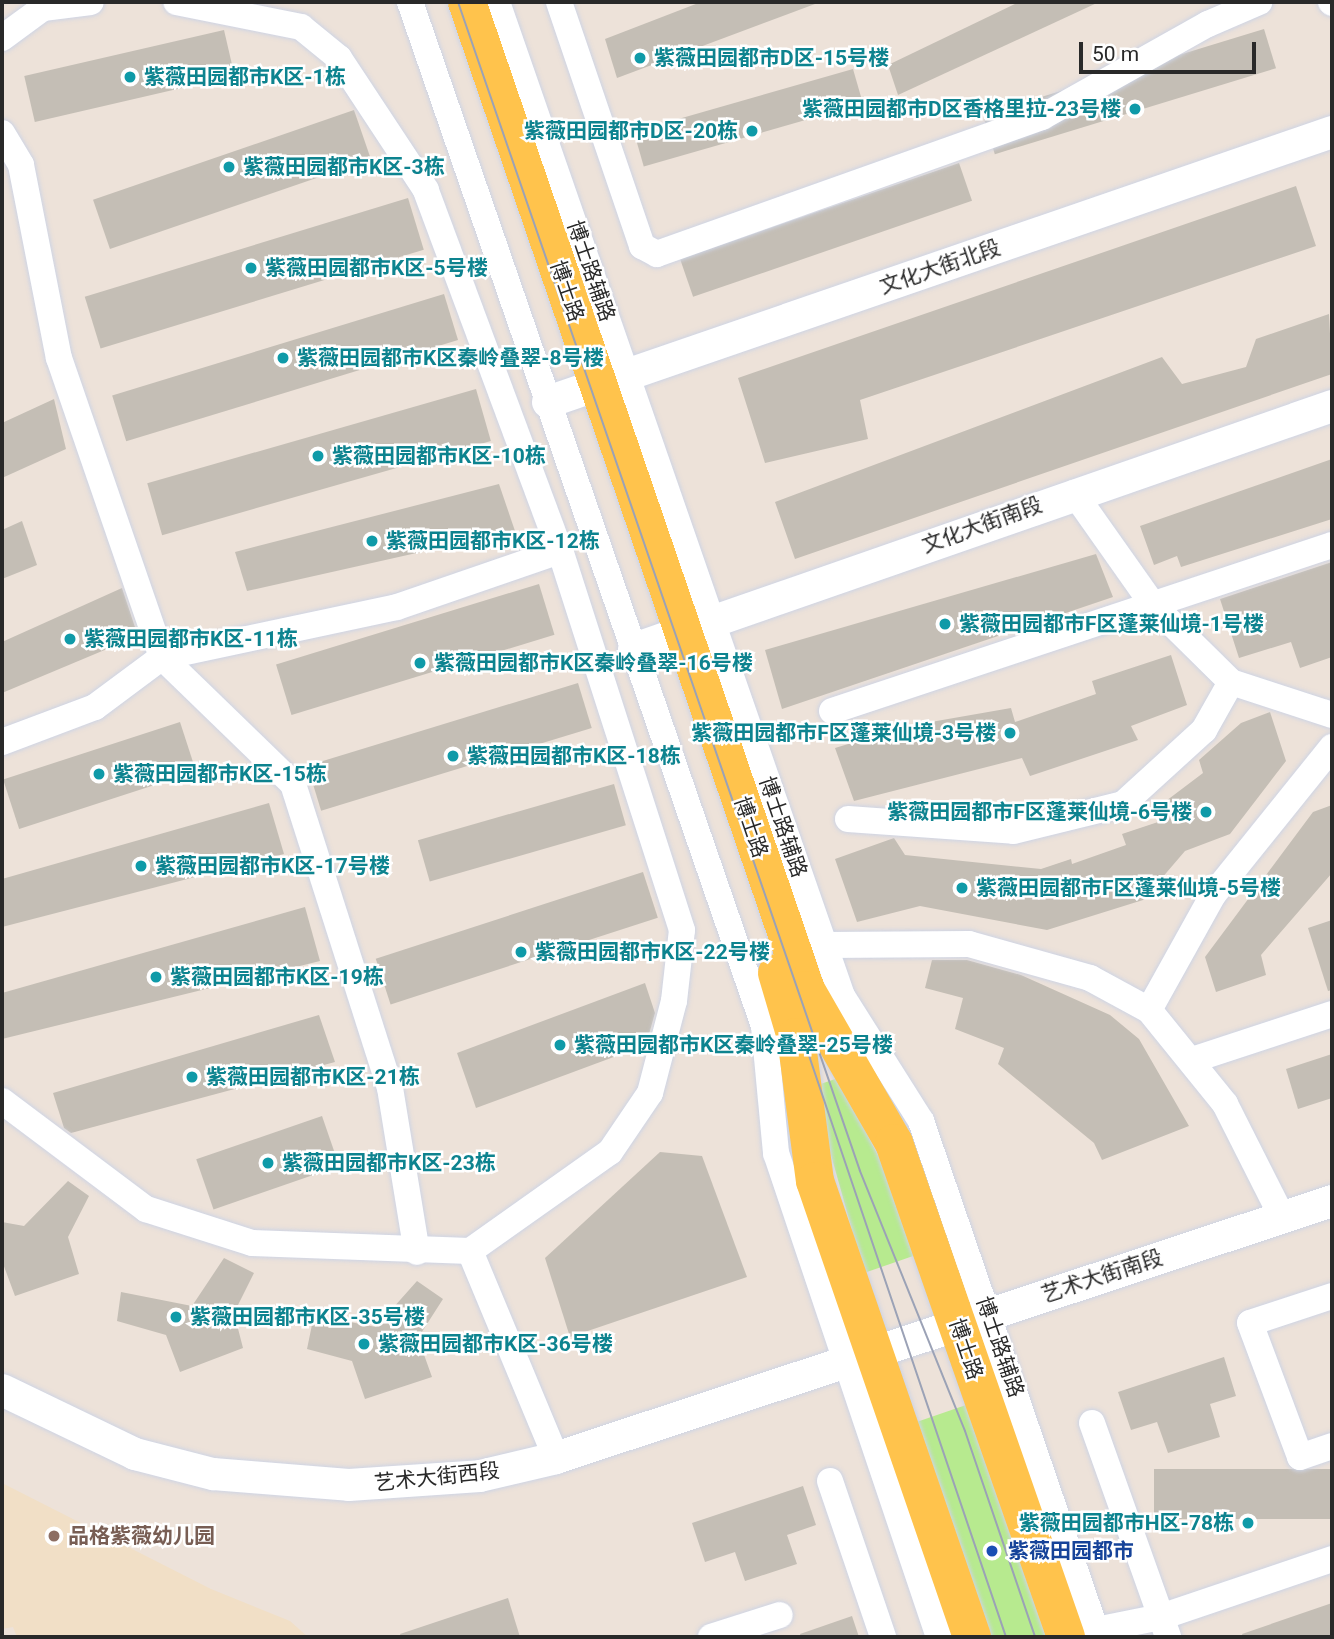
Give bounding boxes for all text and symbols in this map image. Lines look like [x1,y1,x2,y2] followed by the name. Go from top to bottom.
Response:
[1082,28,1259,72] scale bar
[1092,42,1139,66] text: 50 m
[654,45,889,71] place label: 紫薇田园都市D区-15号楼
[632,50,648,66] marker: 紫薇田园都市D区-15号楼
[144,64,346,90] place label: 紫薇田园都市K区-1栋
[122,69,138,85] marker: 紫薇田园都市K区-1栋
[802,96,1121,122] place label: 紫薇田园都市D区香格里拉-23号楼
[1127,101,1143,117] marker: 紫薇田园都市D区香格里拉-23号楼
[524,118,738,144] place label: 紫薇田园都市D区-20栋
[744,123,760,139] marker: 紫薇田园都市D区-20栋
[243,154,445,180] place label: 紫薇田园都市K区-3栋
[221,159,237,175] marker: 紫薇田园都市K区-3栋
[562,217,620,325] street label: 博士路辅路
[876,235,1004,299] street label: 文化大街北段
[265,255,488,281] place label: 紫薇田园都市K区-5号楼
[545,257,589,325] street label: 博士路
[243,260,259,276] marker: 紫薇田园都市K区-5号楼
[297,345,604,371] place label: 紫薇田园都市K区秦岭叠翠-8号楼
[275,350,291,366] marker: 紫薇田园都市K区秦岭叠翠-8号楼
[332,443,546,469] place label: 紫薇田园都市K区-10栋
[310,448,326,464] marker: 紫薇田园都市K区-10栋
[918,492,1046,558] street label: 文化大街南段
[386,528,600,554] place label: 紫薇田园都市K区-12栋
[364,533,380,549] marker: 紫薇田园都市K区-12栋
[959,611,1264,637] place label: 紫薇田园都市F区蓬莱仙境-1号楼
[937,616,953,632] marker: 紫薇田园都市F区蓬莱仙境-1号楼
[84,626,298,652] place label: 紫薇田园都市K区-11栋
[62,631,78,647] marker: 紫薇田园都市K区-11栋
[434,650,753,676] place label: 紫薇田园都市K区秦岭叠翠-16号楼
[412,655,428,671] marker: 紫薇田园都市K区秦岭叠翠-16号楼
[691,720,996,746] place label: 紫薇田园都市F区蓬莱仙境-3号楼
[1002,725,1018,741] marker: 紫薇田园都市F区蓬莱仙境-3号楼
[467,743,681,769] place label: 紫薇田园都市K区-18栋
[445,748,461,764] marker: 紫薇田园都市K区-18栋
[113,761,327,787] place label: 紫薇田园都市K区-15栋
[91,766,107,782] marker: 紫薇田园都市K区-15栋
[754,773,812,881] street label: 博士路辅路
[729,793,773,861] street label: 博士路
[887,799,1192,825] place label: 紫薇田园都市F区蓬莱仙境-6号楼
[1198,804,1214,820] marker: 紫薇田园都市F区蓬莱仙境-6号楼
[155,853,390,879] place label: 紫薇田园都市K区-17号楼
[133,858,149,874] marker: 紫薇田园都市K区-17号楼
[976,875,1281,901] place label: 紫薇田园都市F区蓬莱仙境-5号楼
[954,880,970,896] marker: 紫薇田园都市F区蓬莱仙境-5号楼
[535,939,770,965] place label: 紫薇田园都市K区-22号楼
[513,944,529,960] marker: 紫薇田园都市K区-22号楼
[170,964,384,990] place label: 紫薇田园都市K区-19栋
[148,969,164,985] marker: 紫薇田园都市K区-19栋
[574,1032,893,1058] place label: 紫薇田园都市K区秦岭叠翠-25号楼
[552,1037,568,1053] marker: 紫薇田园都市K区秦岭叠翠-25号楼
[206,1064,420,1090] place label: 紫薇田园都市K区-21栋
[184,1069,200,1085] marker: 紫薇田园都市K区-21栋
[282,1150,496,1176] place label: 紫薇田园都市K区-23栋
[260,1155,276,1171] marker: 紫薇田园都市K区-23栋
[1038,1245,1166,1307] street label: 艺术大街南段
[971,1293,1029,1401] street label: 博士路辅路
[190,1304,425,1330] place label: 紫薇田园都市K区-35号楼
[168,1309,184,1325] marker: 紫薇田园都市K区-35号楼
[944,1315,988,1383] street label: 博士路
[378,1331,613,1357] place label: 紫薇田园都市K区-36号楼
[356,1336,372,1352] marker: 紫薇田园都市K区-36号楼
[373,1458,501,1496] street label: 艺术大街西段
[1019,1510,1234,1536] place label: 紫薇田园都市H区-78栋
[1240,1515,1256,1531] marker: 紫薇田园都市H区-78栋
[68,1523,215,1549] place label: 品格紫薇幼儿园
[46,1528,62,1544] marker: 品格紫薇幼儿园
[1008,1538,1134,1564] place label: 紫薇田园都市
[982,1541,1002,1561] marker: 紫薇田园都市

